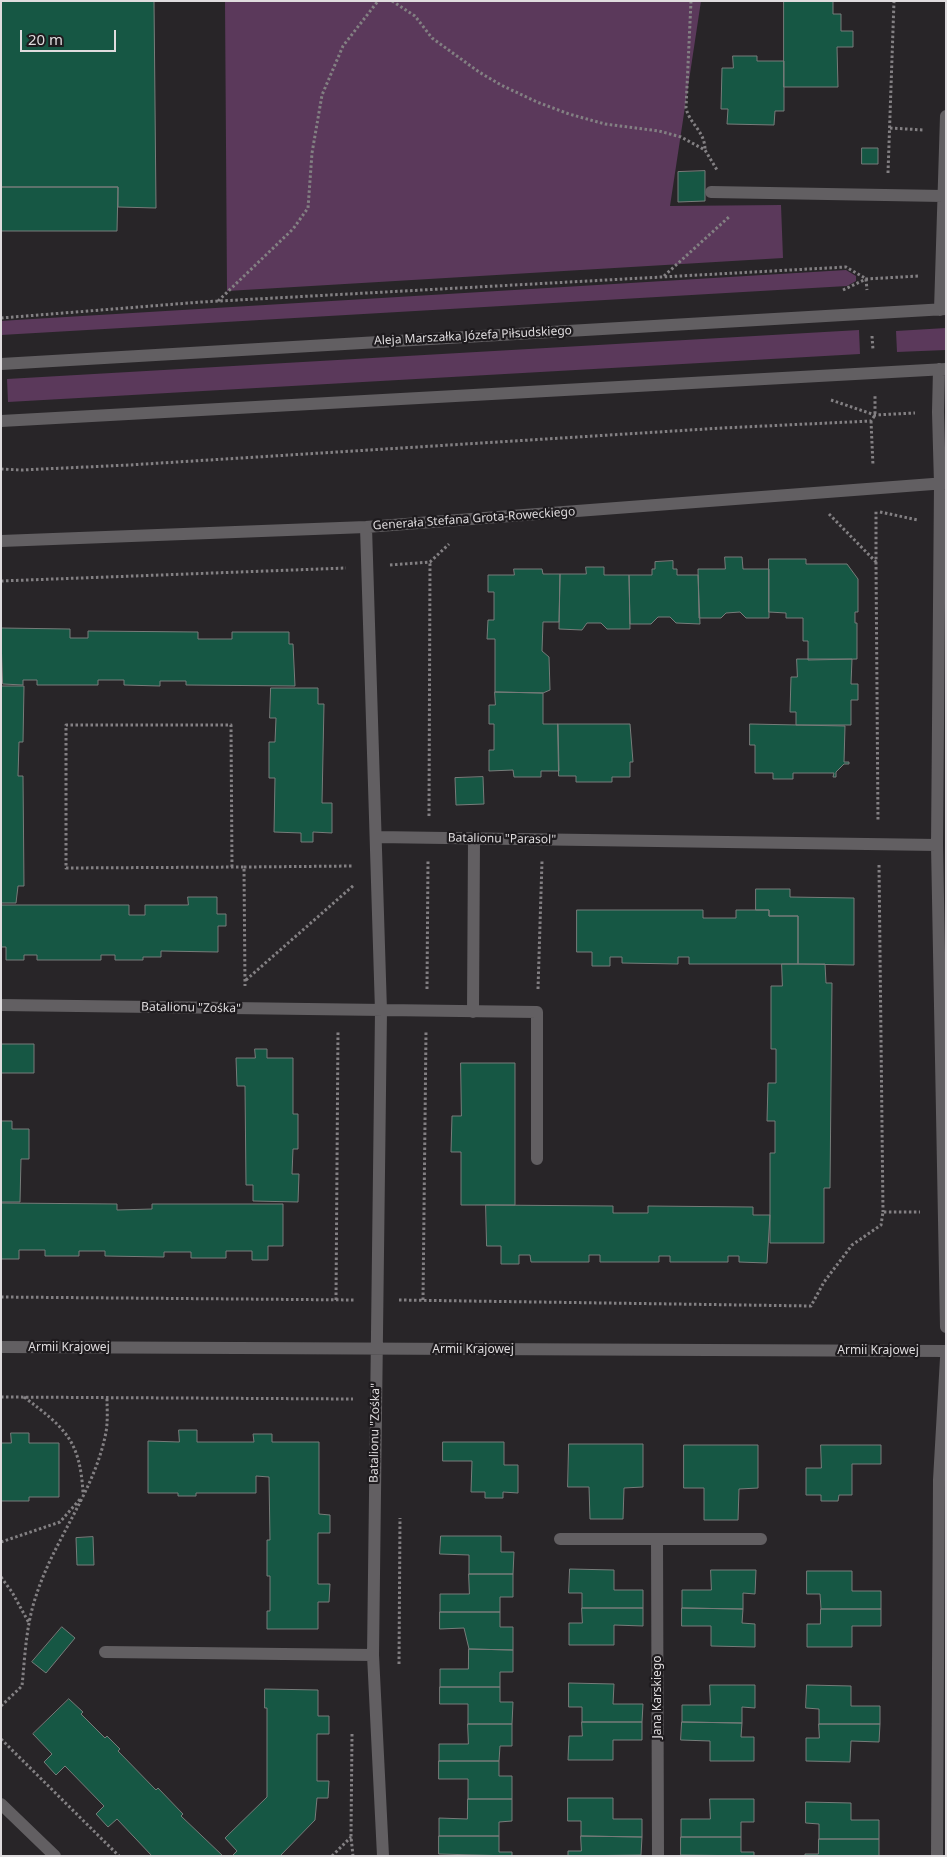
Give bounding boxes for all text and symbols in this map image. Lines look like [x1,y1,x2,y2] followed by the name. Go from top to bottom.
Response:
[22,20,119,52] scale bar
[28,29,63,49] text: 20 m
[374,324,572,348] street label: Aleja Marszałka Józefa Piłsudskiego
[372,505,576,533] street label: Generała Stefana Grota-Roweckiego
[448,831,556,847] street label: Batalionu "Parasol"
[141,1000,241,1016] street label: Batalionu "Zośka"
[28,1341,110,1355] street label: Armii Krajowej
[432,1343,514,1357] street label: Armii Krajowej
[837,1344,919,1358] street label: Armii Krajowej
[367,1383,383,1483] street label: Batalionu "Zośka"
[651,1655,665,1739] street label: Jana Karskiego

